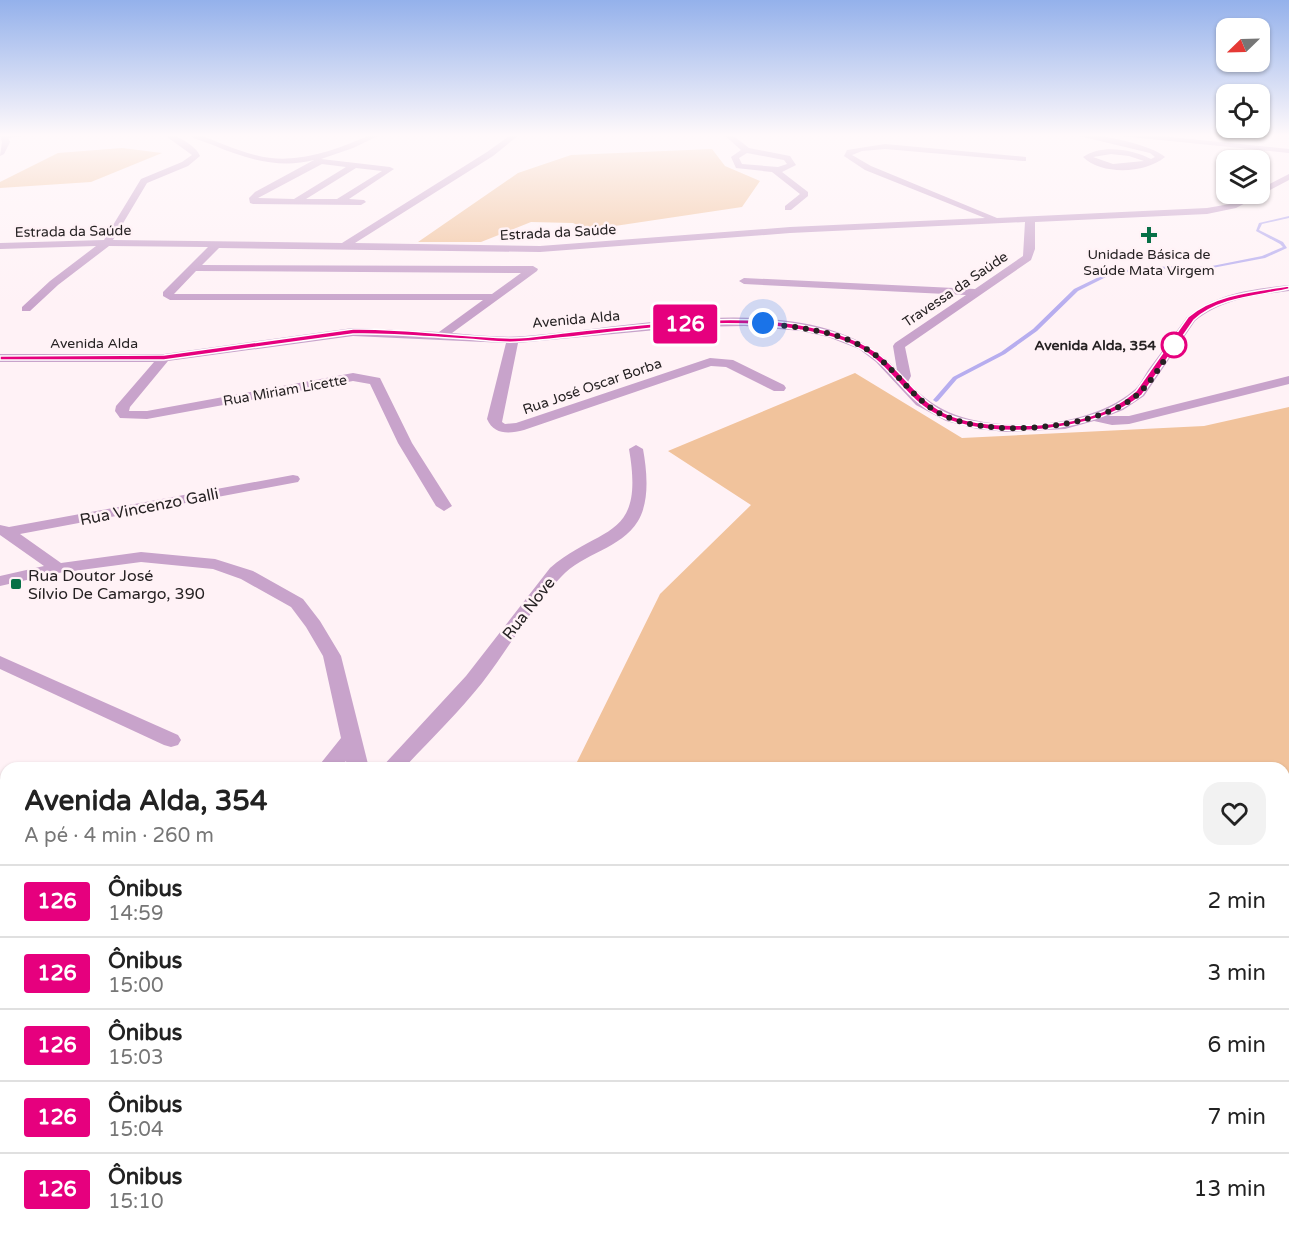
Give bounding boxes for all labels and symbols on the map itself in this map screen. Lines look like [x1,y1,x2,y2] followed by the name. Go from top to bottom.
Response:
[1216,18,1270,72] north arrow
[499,221,617,244] street label: Estrada da Saúde
[15,222,131,241] street label: Estrada da Saúde
[1140,226,1158,244] marker: Unidade Básica de Saúde Mata Virgem
[1083,246,1215,279] place label: Unidade Básica de Saúde Mata Virgem
[900,248,1011,331] street label: Travessa da Saúde
[650,304,720,344] line badge: 126
[531,307,621,332] street label: Avenida Alda
[748,308,778,338] your location
[1161,332,1187,358] marker: Avenida Alda, 354
[50,335,138,352] street label: Avenida Alda
[1034,337,1156,354] place label: Avenida Alda, 354
[520,355,664,418] street label: Rua José Oscar Borba
[222,371,348,410] street label: Rua Miriam Licette
[78,484,220,530] street label: Rua Vincenzo Galli
[28,566,205,604] place label: Rua Doutor José Sílvio De Camargo, 390
[498,573,559,644] street label: Rua Nove
[9,577,23,591] marker: Rua Doutor José Sílvio De Camargo, 390

